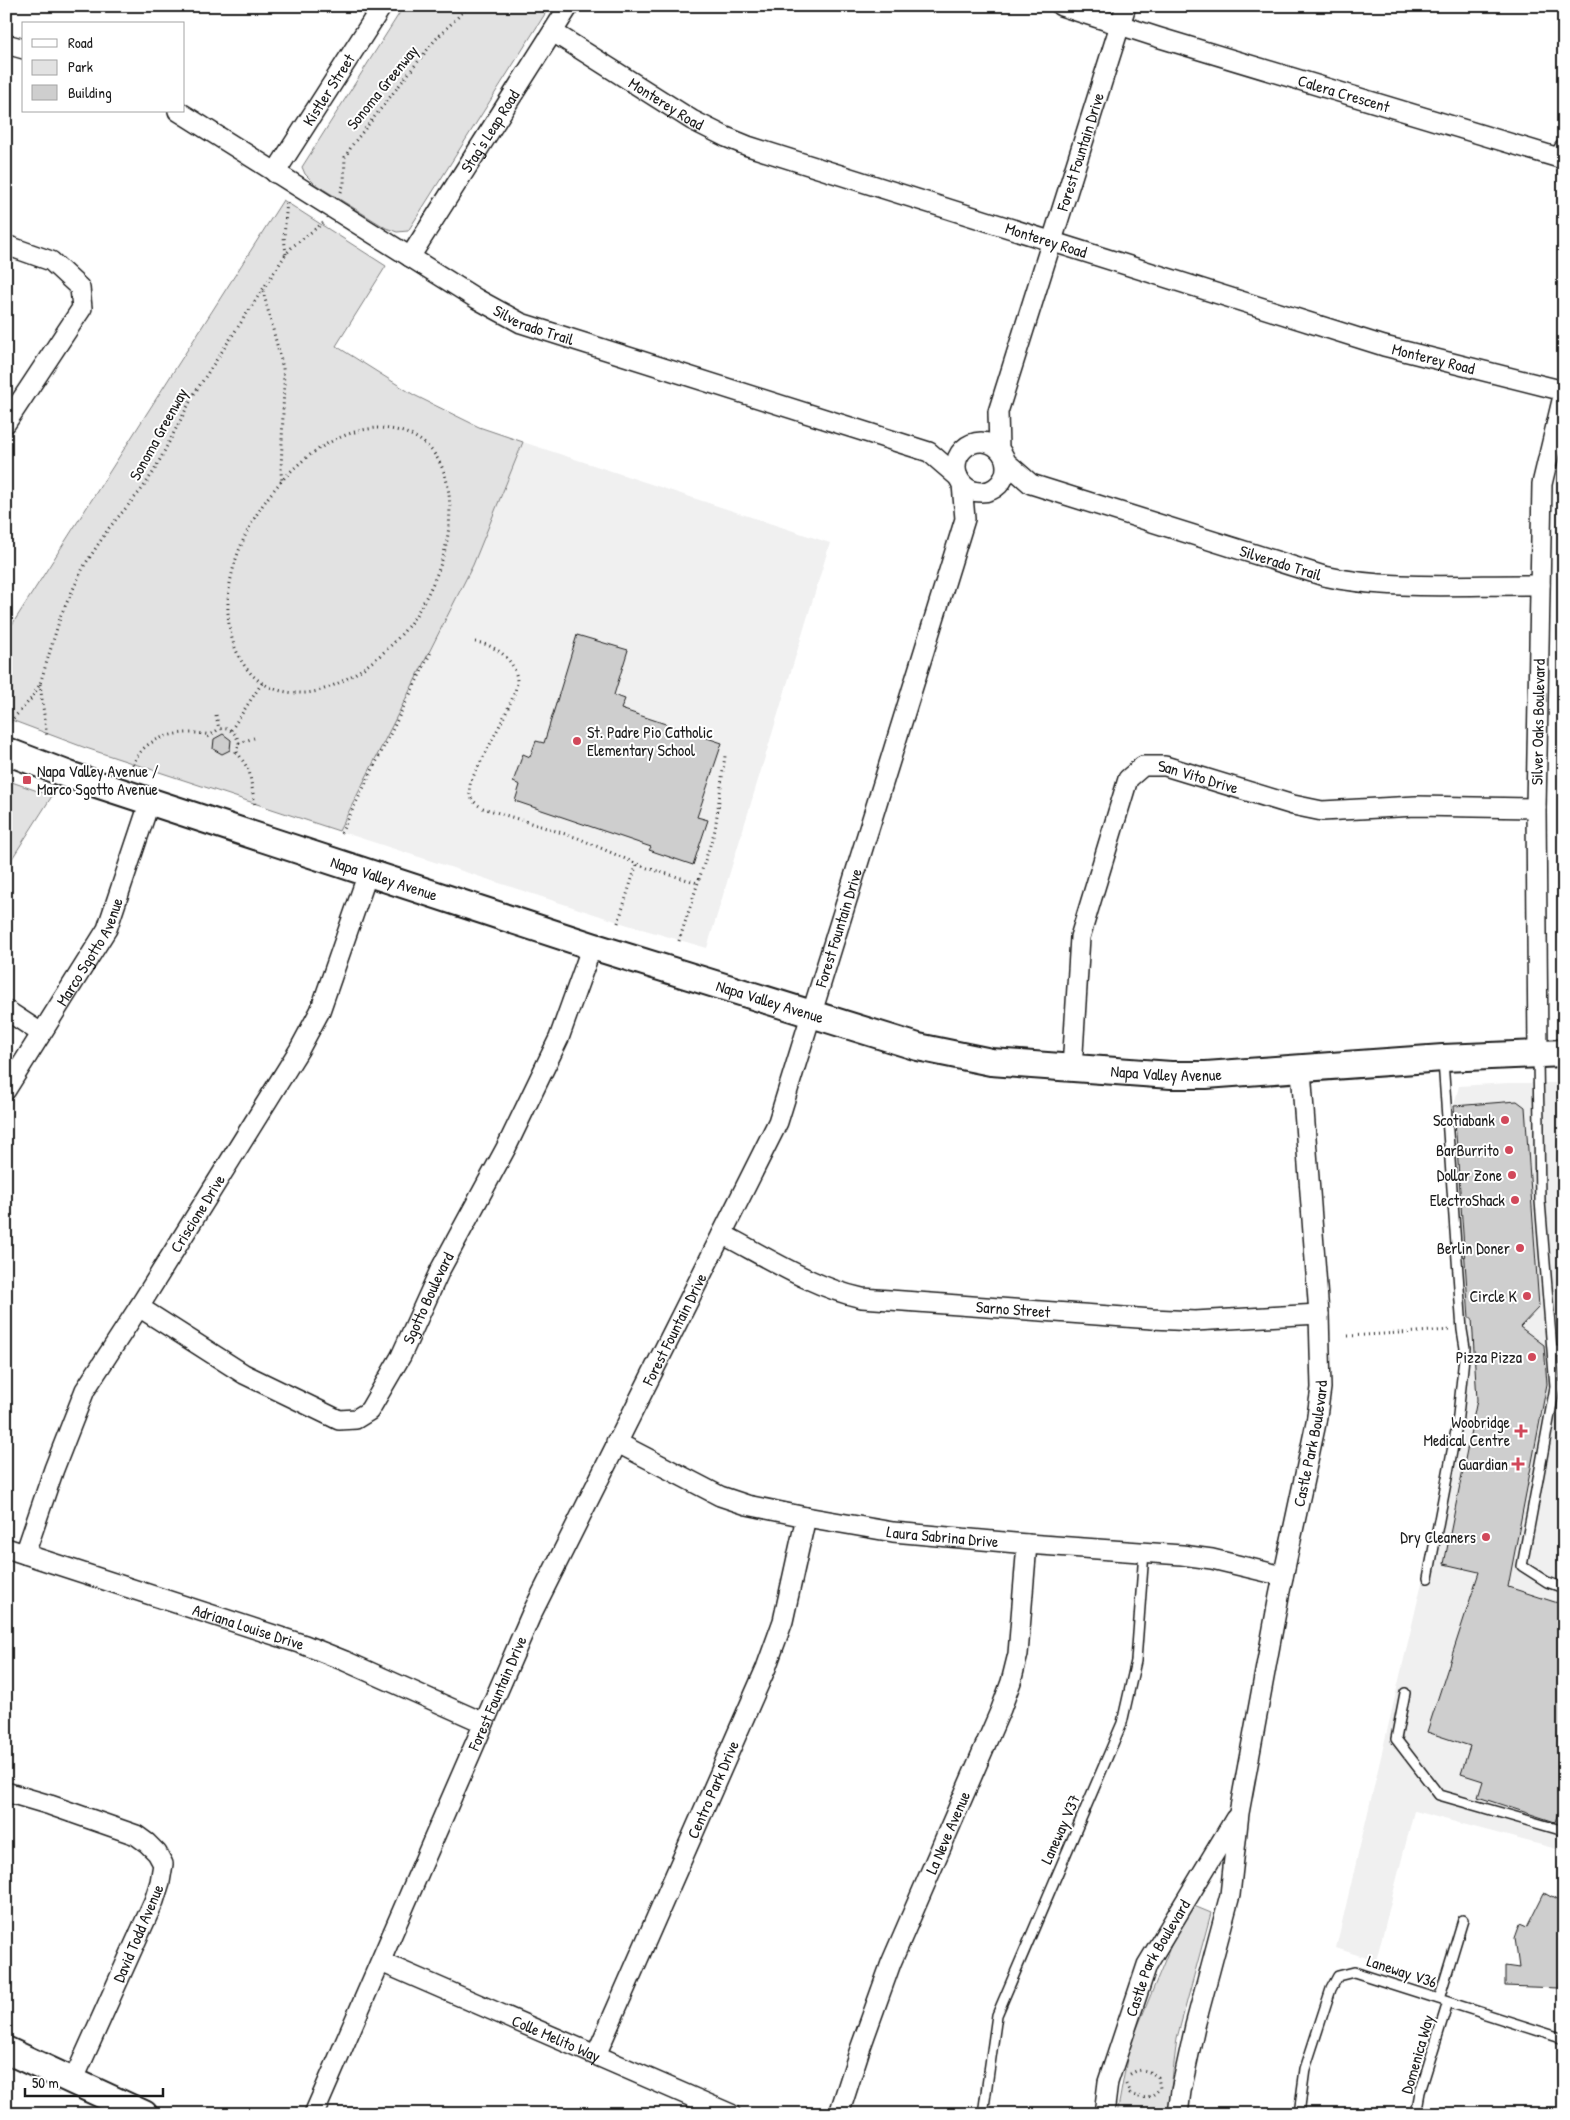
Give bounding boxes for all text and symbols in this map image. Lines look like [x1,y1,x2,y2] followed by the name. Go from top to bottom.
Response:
[22,22,185,112] legend
[68,32,93,53] text: Road
[341,40,423,134] street label: Sonoma Greenway
[297,49,360,130] street label: Kistler Street
[68,56,93,77] text: Park
[1295,69,1393,118] street label: Calera Crescent
[625,72,707,135] street label: Monterey Road
[68,82,112,103] text: Building
[455,85,524,177] street label: Stag's Leap Road
[1051,89,1109,215] street label: Forest Fountain Drive
[1003,217,1090,263] street label: Monterey Road
[490,299,577,350] street label: Silverado Trail
[1390,337,1477,379] street label: Monterey Road
[124,384,193,484] street label: Sonoma Greenway
[1237,539,1325,586] street label: Silverado Trail
[1525,659,1550,785] street label: Silver Oaks Boulevard
[587,721,713,761] place label: St. Padre Pio Catholic Elementary School
[571,735,583,747] marker: St. Padre Pio Catholic Elementary School
[1158,755,1242,799] street label: San Vito Drive
[37,760,159,800] place label: Napa Valley Avenue / Marco Sgotto Avenue
[21,774,33,786] marker: Napa Valley Avenue / Marco Sgotto Avenue
[328,850,441,906] street label: Napa Valley Avenue
[809,865,867,991] street label: Forest Fountain Drive
[51,894,128,1010] street label: Marco Sgotto Avenue
[714,974,827,1028] street label: Napa Valley Avenue
[1110,1060,1223,1086] street label: Napa Valley Avenue
[1433,1109,1495,1131] place label: Scotiabank
[1499,1114,1511,1126] marker: Scotiabank
[1436,1139,1500,1161] place label: BarBurrito
[1503,1144,1515,1156] marker: BarBurrito
[1437,1164,1503,1186] place label: Dollar Zone
[165,1169,230,1257] street label: Criscione Drive
[1506,1169,1518,1181] marker: Dollar Zone
[1430,1189,1505,1211] place label: ElectroShack
[1509,1194,1521,1206] marker: ElectroShack
[1437,1237,1510,1259] place label: Berlin Doner
[1514,1242,1526,1254] marker: Berlin Doner
[397,1248,459,1347] street label: Sgotto Boulevard
[636,1269,712,1390] street label: Forest Fountain Drive
[1470,1285,1518,1307] place label: Circle K
[1521,1290,1533,1302] marker: Circle K
[975,1295,1052,1323] street label: Sarno Street
[1456,1346,1522,1368] place label: Pizza Pizza
[1526,1351,1538,1363] marker: Pizza Pizza
[1287,1380,1332,1509] street label: Castle Park Boulevard
[1423,1411,1511,1451] place label: Woobridge Medical Centre
[1514,1424,1528,1438] marker: Woobridge Medical Centre
[1458,1453,1508,1475] place label: Guardian
[1512,1458,1524,1470] marker: Guardian
[885,1520,1000,1552] street label: Laura Sabrina Drive
[1400,1526,1476,1548] place label: Dry Cleaners
[1480,1531,1492,1543] marker: Dry Cleaners
[190,1598,308,1655] street label: Adriana Louise Drive
[462,1632,532,1755] street label: Forest Fountain Drive
[681,1736,744,1842] street label: Centro Park Drive
[920,1787,975,1877] street label: La Neve Avenue
[1035,1791,1085,1867] street label: Laneway V37
[107,1880,169,1985] street label: David Todd Avenue
[1120,1895,1195,2019] street label: Castle Park Boulevard
[1364,1949,1440,1993] street label: Laneway V36
[508,2009,604,2067] street label: Colle Melito Way
[1395,2012,1439,2096] street label: Domenica Way
[25,2065,162,2097] scale bar
[32,2072,59,2093] text: 50 m

